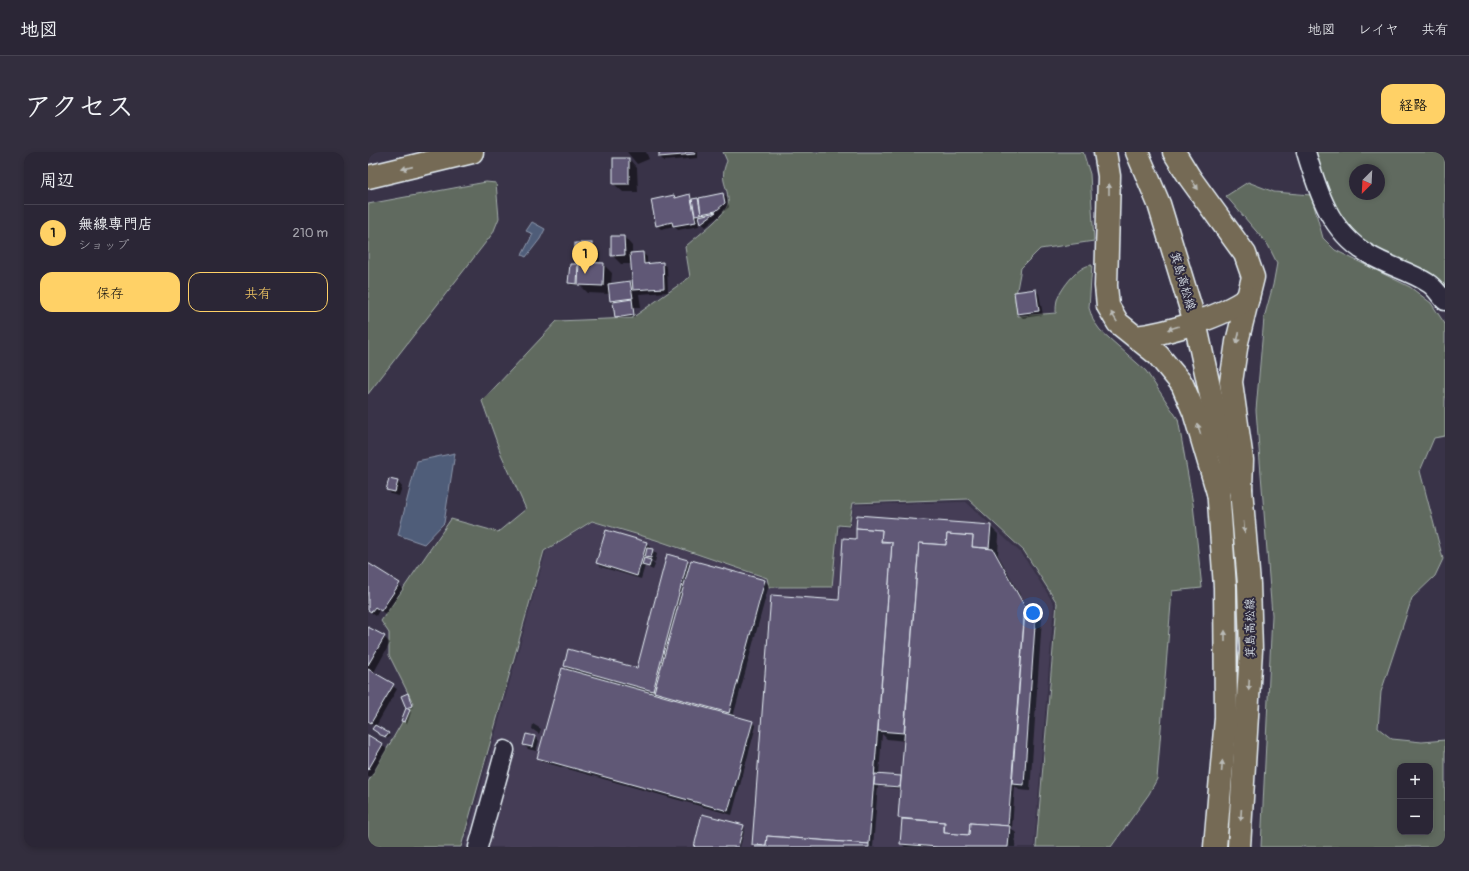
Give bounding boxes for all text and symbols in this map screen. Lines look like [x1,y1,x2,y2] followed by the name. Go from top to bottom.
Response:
[20,18,58,42] text: 地図
[1308,21,1336,38] text: 地図
[1358,21,1399,38] text: レイヤ
[1421,21,1449,38] text: 共有
[1381,84,1445,124] button: 経路
[24,90,134,125] text: アクセス
[1349,164,1385,200] north arrow
[401,165,413,171] one-way arrow
[40,170,74,191] text: 周辺
[1191,179,1199,190] one-way arrow
[1106,182,1112,195] one-way arrow
[78,215,153,234] text: 無線専門店
[50,225,56,241] text: 1
[292,225,328,241] text: 210 m
[78,237,129,253] text: ショップ
[572,241,598,274] pin: 1
[1167,250,1198,312] street label: 箕島高松線
[40,272,180,312] button: 保存
[188,272,328,312] button: 共有
[1111,311,1118,323] one-way arrow
[1167,325,1179,331] one-way arrow
[1235,332,1241,344] one-way arrow
[1196,423,1202,435] one-way arrow
[1241,521,1247,534] one-way arrow
[1242,598,1259,658] street label: 箕島高松線
[1023,603,1043,623] your location
[1222,629,1228,642] one-way arrow
[1246,679,1252,692] one-way arrow
[1219,760,1226,772] one-way arrow
[1397,763,1433,835] map controls
[1397,763,1433,799] button: +
[1397,799,1433,835] button: −
[1238,809,1245,821] one-way arrow

